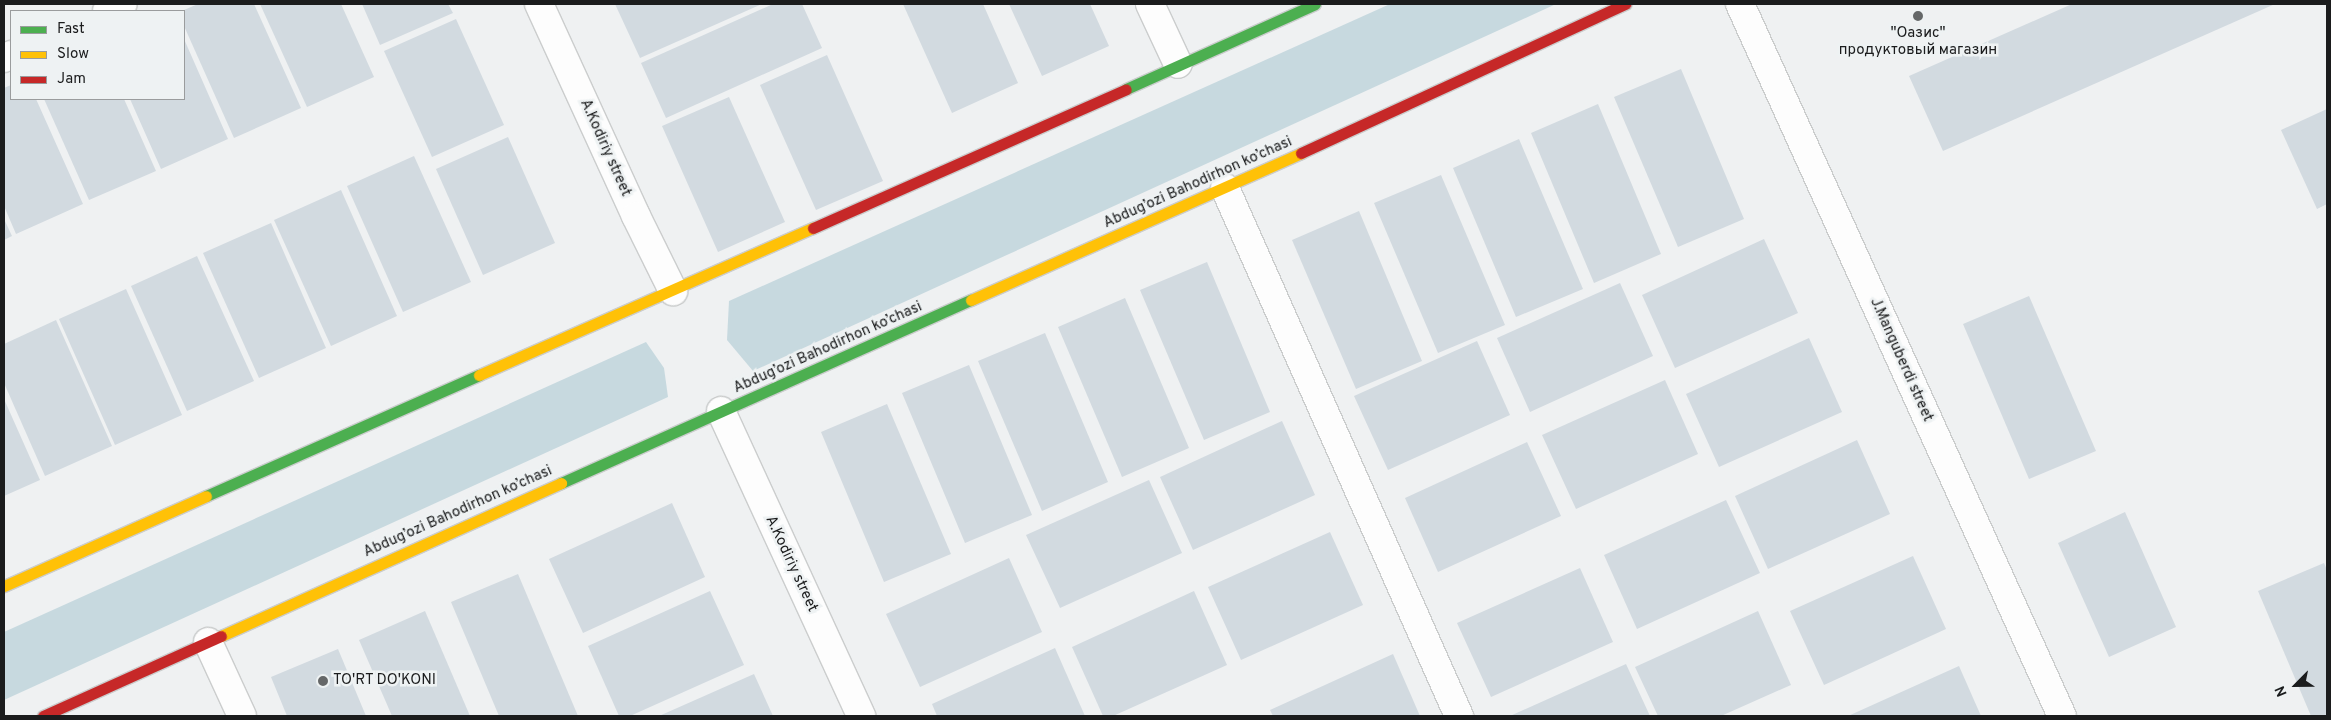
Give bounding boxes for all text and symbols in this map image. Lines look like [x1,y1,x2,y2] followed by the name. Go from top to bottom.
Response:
[10,10,185,100] legend
[1912,10,1924,22] marker: "Оазис" продуктовый магазин
[57,20,85,39] text: Fast
[1839,24,1997,59] place label: "Оазис" продуктовый магазин
[57,45,89,64] text: Slow
[57,70,86,89] text: Jam
[576,97,634,199] street label: A.Kodiriy street
[1101,133,1295,233] street label: Abdug’ozi Bahodirhon ko’chasi
[1866,295,1936,425] street label: J.Manguberdi street
[731,298,925,398] street label: Abdug’ozi Bahodirhon ko’chasi
[361,462,555,562] street label: Abdug’ozi Bahodirhon ko’chasi
[761,513,821,615] street label: A.Kodiriy street
[2271,660,2321,710] north arrow
[333,672,437,690] place label: TO'RT DO'KONI
[317,675,329,687] marker: TO'RT DO'KONI
[2272,683,2292,699] text: N

